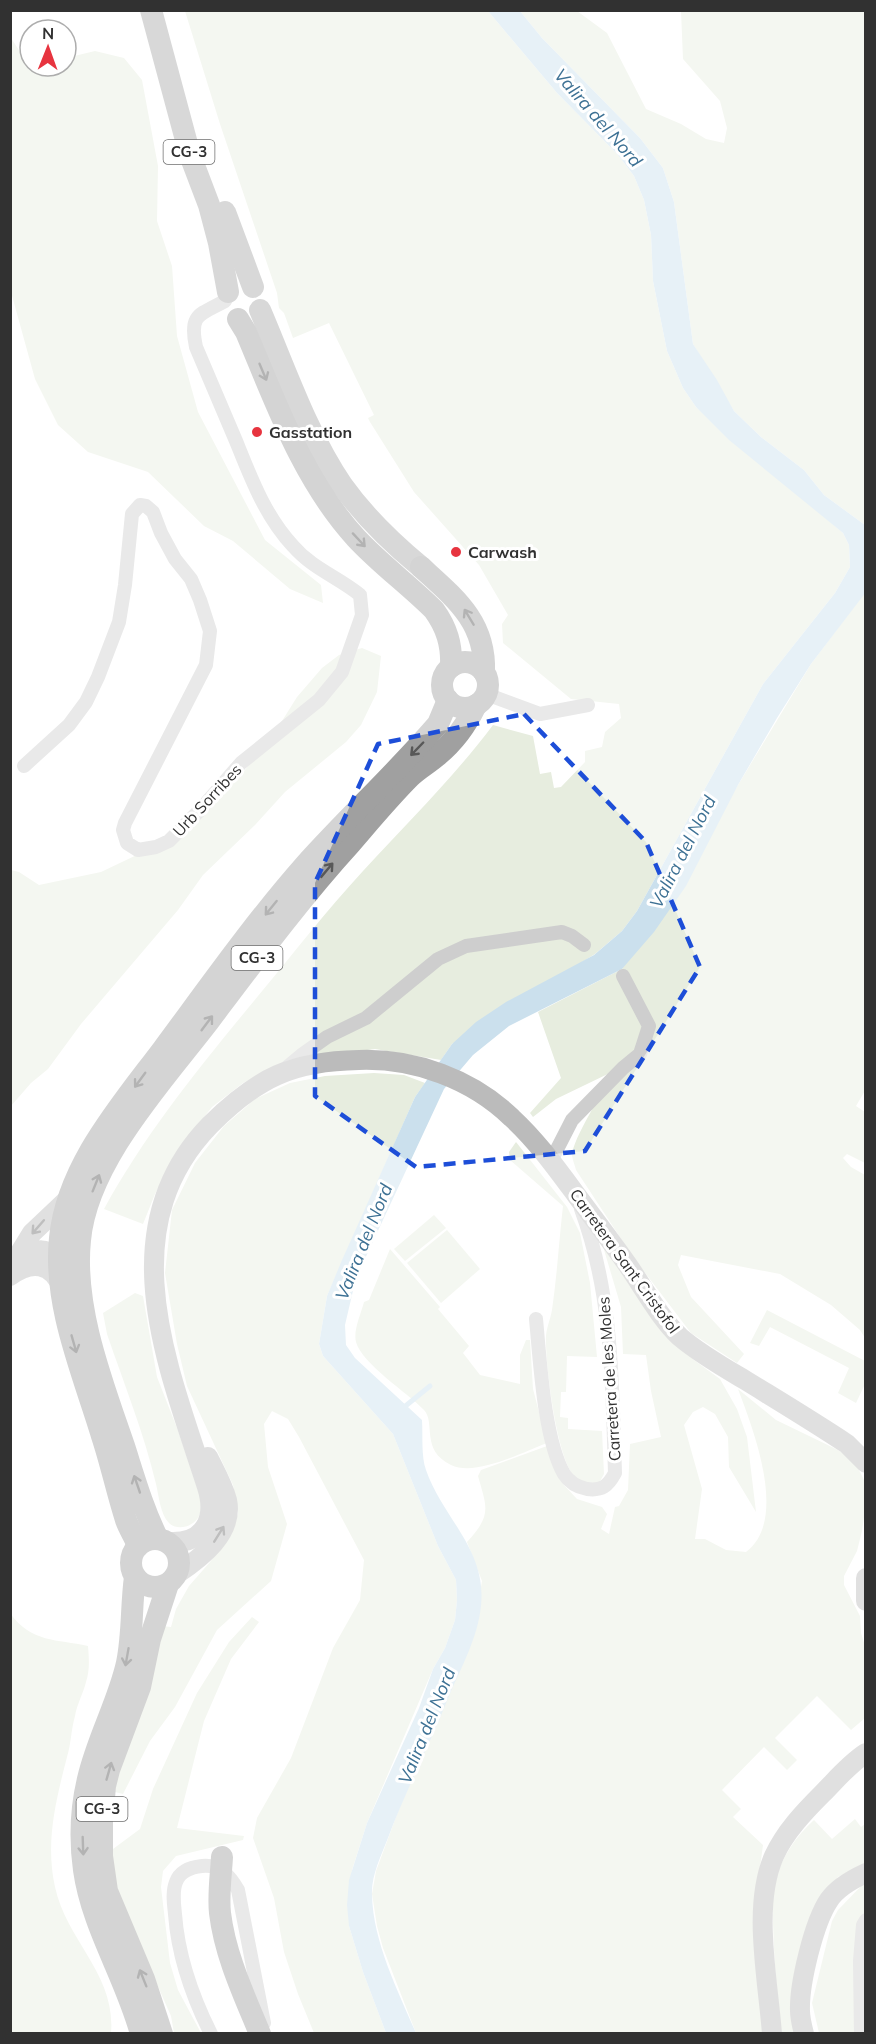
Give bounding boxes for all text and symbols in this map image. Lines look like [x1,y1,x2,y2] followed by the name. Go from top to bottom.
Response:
[18,18,78,78] north arrow
[42,23,54,43] text: N
[549,64,648,172] water label: Valira del Nord
[164,140,214,164] road number: CG-3
[258,362,269,380] one-way arrow
[269,422,352,442] place label: Gasstation
[250,425,264,439] marker: Gasstation
[351,533,366,548] one-way arrow
[468,542,537,562] place label: Carwash
[449,545,463,559] marker: Carwash
[463,609,475,626] one-way arrow
[409,741,424,756] one-way arrow
[168,759,246,840] street label: Urb Sorribes
[644,791,721,912] water label: Valira del Nord
[320,863,334,878] one-way arrow
[264,900,277,916] one-way arrow
[232,946,282,970] road number: CG-3
[200,1016,213,1032] one-way arrow
[134,1071,146,1087] one-way arrow
[91,1174,102,1193] one-way arrow
[330,1180,397,1303] water label: Valira del Nord
[566,1185,684,1337] street label: Carretera Sant Cristofol
[31,1219,45,1234] one-way arrow
[593,1296,625,1462] street label: Carretera de les Moles
[69,1334,80,1353] one-way arrow
[130,1475,141,1494] one-way arrow
[214,1526,226,1543] one-way arrow
[122,1647,133,1667] one-way arrow
[393,1664,460,1787] water label: Valira del Nord
[104,1762,115,1781] one-way arrow
[76,1797,128,1821] road number: CG-3
[77,1835,88,1855] one-way arrow
[137,1969,148,1988] one-way arrow

